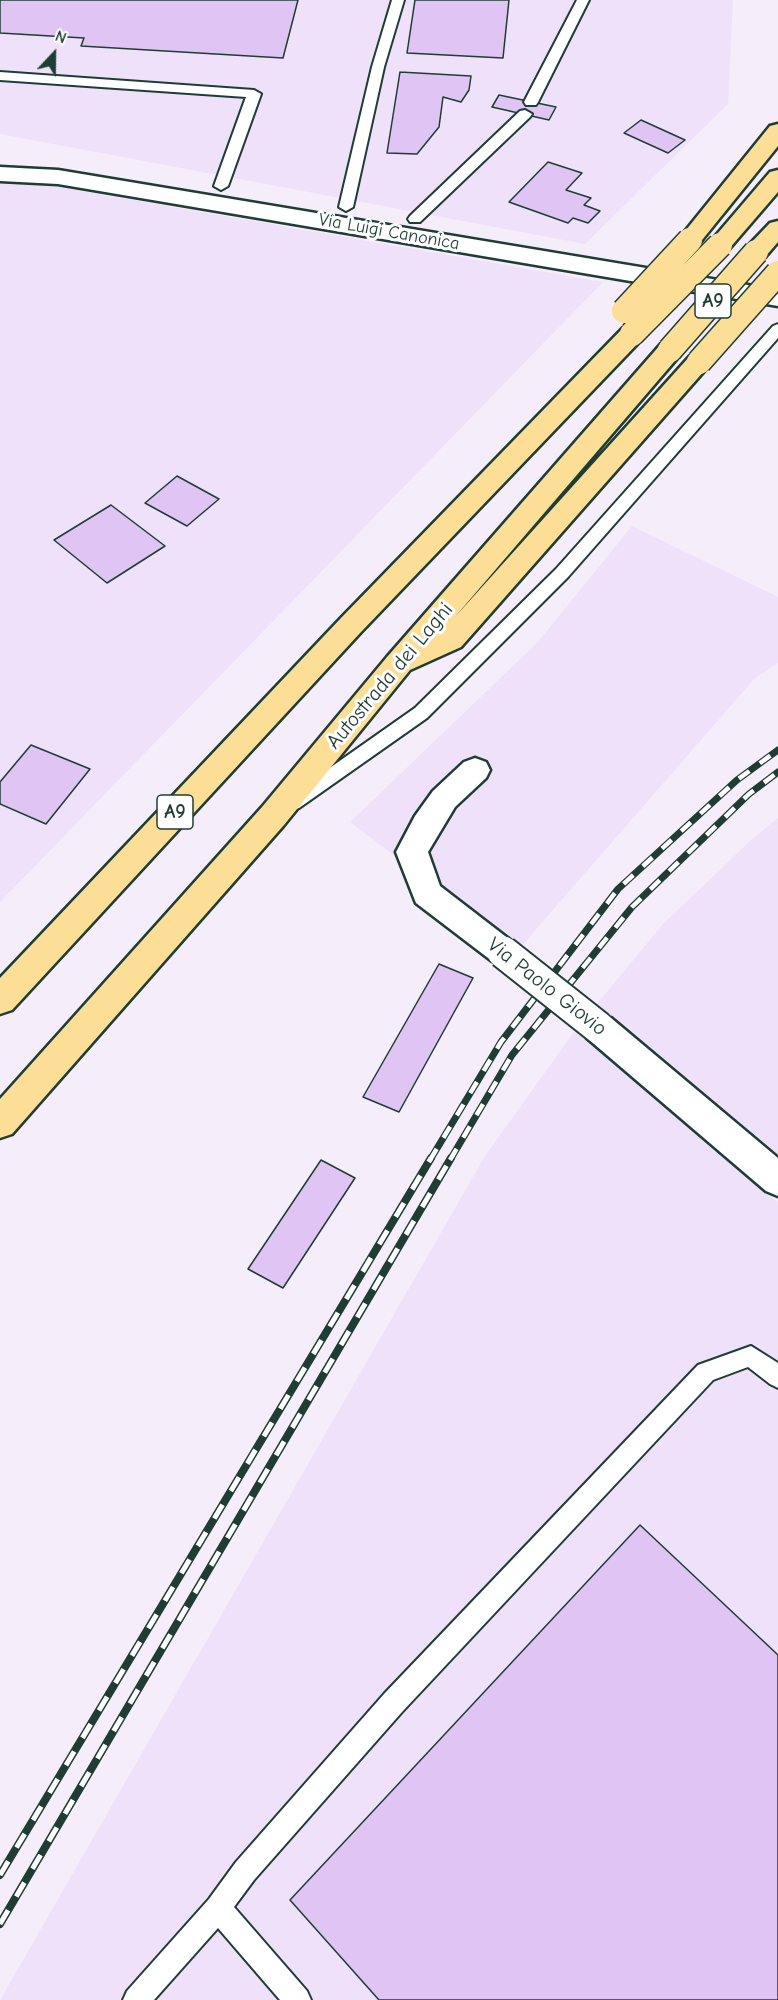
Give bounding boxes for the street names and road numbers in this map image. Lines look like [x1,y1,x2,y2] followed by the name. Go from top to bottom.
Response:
[317,209,461,255] street label: Via Luigi Canonica
[695,284,731,318] road number: A9
[321,598,459,754] street label: Autostrada dei Laghi
[157,795,193,829] road number: A9
[482,933,612,1041] street label: Via Paolo Giovio

